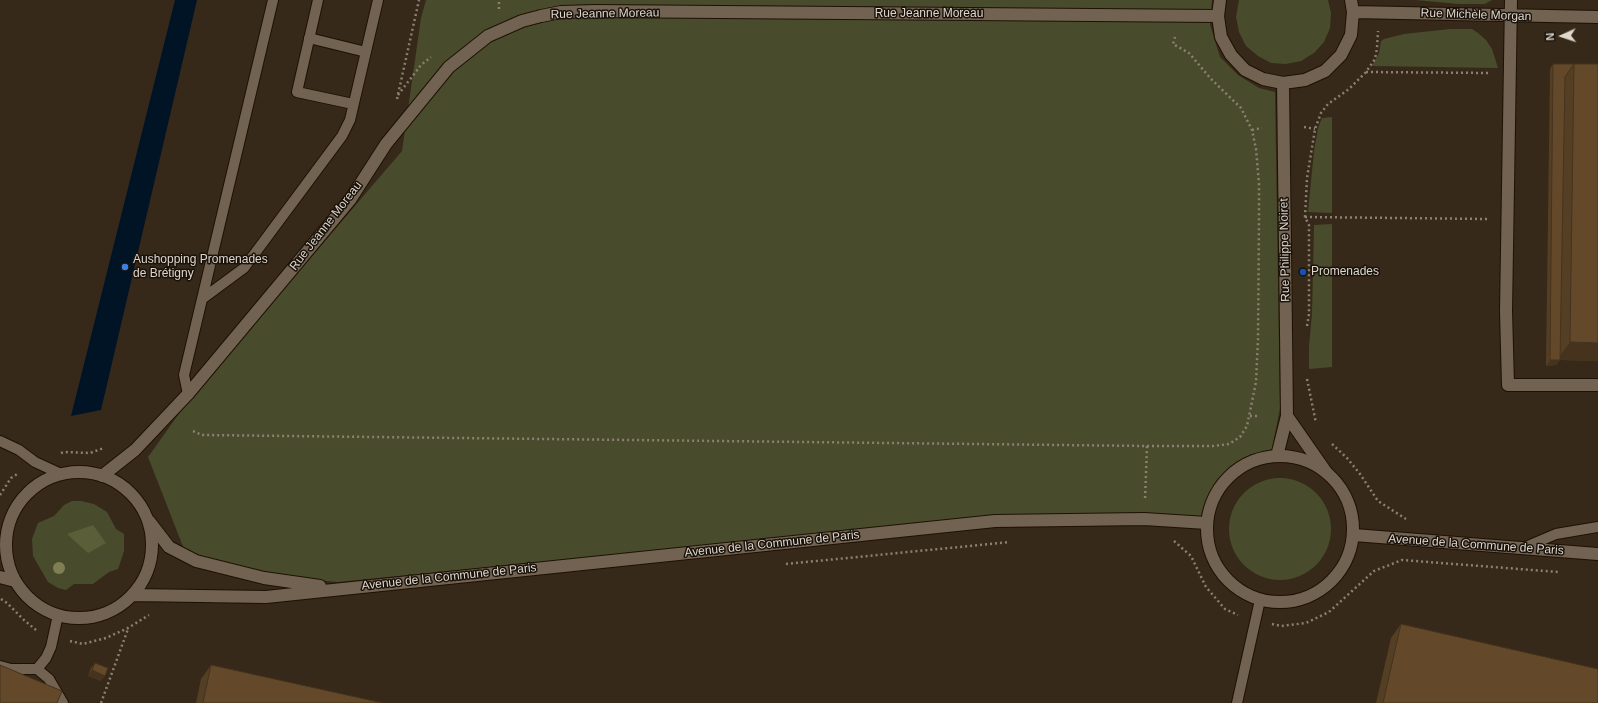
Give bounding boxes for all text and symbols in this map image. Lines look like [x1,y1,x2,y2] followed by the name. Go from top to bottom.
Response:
[551,6,659,22] street label: Rue Jeanne Moreau
[1420,6,1532,24] street label: Rue Michèle Morgan
[875,7,983,21] street label: Rue Jeanne Moreau
[1542,16,1582,56] north arrow
[1544,32,1556,41] text: N
[287,179,365,273] street label: Rue Jeanne Moreau
[1277,198,1293,302] street label: Rue Philippe Noiret
[133,253,268,281] place label: Aushopping Promenades de Brétigny
[120,262,130,272] marker: Aushopping Promenades de Brétigny
[1311,265,1379,279] place label: Promenades
[1298,267,1308,277] marker: Promenades
[684,528,860,560] street label: Avenue de la Commune de Paris
[1388,532,1564,558] street label: Avenue de la Commune de Paris
[361,561,537,593] street label: Avenue de la Commune de Paris

